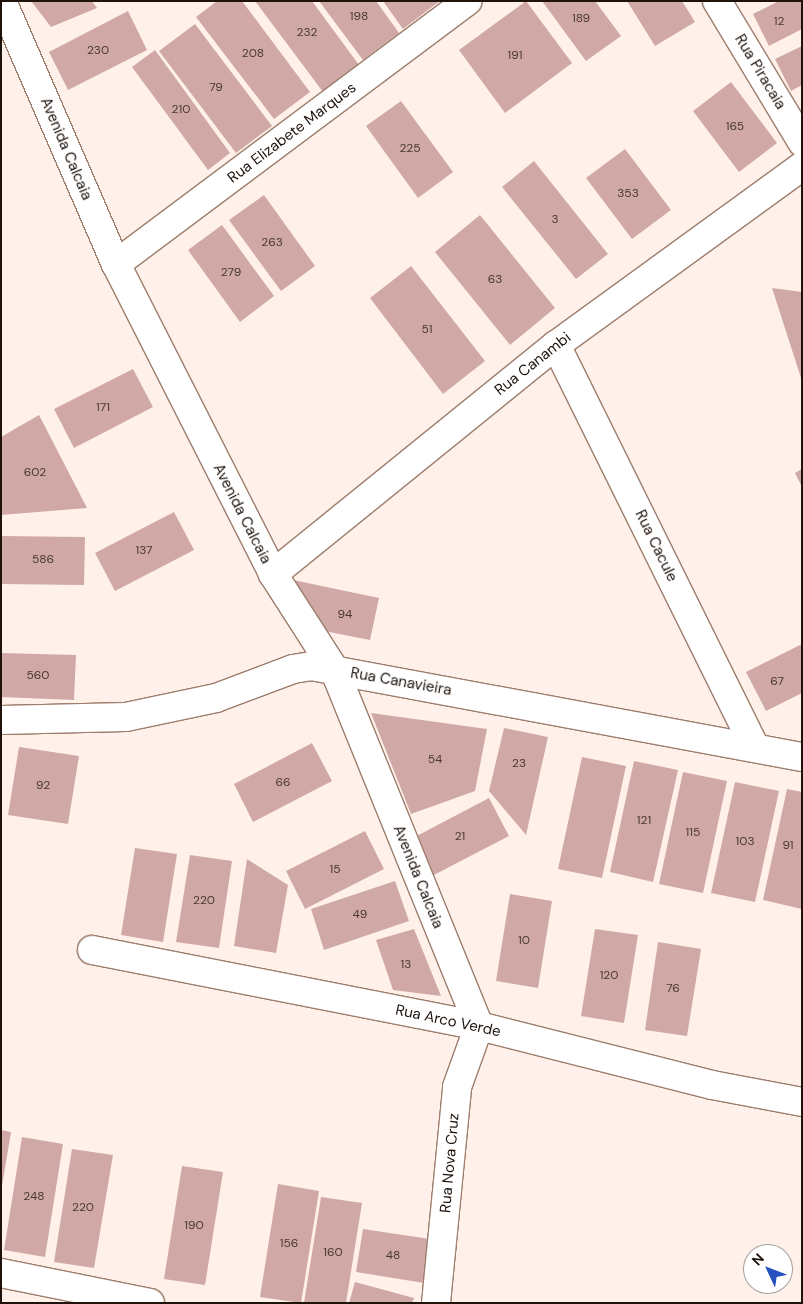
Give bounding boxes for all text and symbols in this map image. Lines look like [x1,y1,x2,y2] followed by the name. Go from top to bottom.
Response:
[350,10,368,24] house number: 198
[572,12,590,26] house number: 189
[774,15,784,29] house number: 12
[297,26,317,40] house number: 232
[731,31,789,113] street label: Rua Piracaia
[87,44,109,58] house number: 230
[242,47,264,61] house number: 208
[508,49,522,63] house number: 191
[224,79,360,187] street label: Rua Elizabete Marques
[209,81,223,95] house number: 79
[36,95,96,203] street label: Avenida Calcaia
[172,103,190,117] house number: 210
[726,120,744,134] house number: 165
[399,142,421,156] house number: 225
[617,187,639,201] house number: 353
[551,213,559,227] house number: 3
[261,236,283,250] house number: 263
[221,266,241,280] house number: 279
[488,273,502,287] house number: 63
[421,323,433,337] house number: 51
[491,329,575,399] street label: Rua Canambi
[96,401,110,415] house number: 171
[209,461,275,567] street label: Avenida Calcaia
[24,466,46,480] house number: 602
[631,507,681,585] street label: Rua Cacule
[135,544,153,558] house number: 137
[32,553,54,567] house number: 586
[338,608,352,622] house number: 94
[349,664,453,700] street label: Rua Canavieira
[26,669,50,683] house number: 560
[770,675,784,689] house number: 67
[428,753,442,767] house number: 54
[512,757,526,771] house number: 23
[275,776,291,790] house number: 66
[36,779,50,793] house number: 92
[637,814,651,828] house number: 121
[389,823,447,931] street label: Avenida Calcaia
[686,826,700,840] house number: 115
[455,830,465,844] house number: 21
[735,835,755,849] house number: 103
[782,839,794,853] house number: 91
[329,863,341,877] house number: 15
[193,894,215,908] house number: 220
[353,908,367,922] house number: 49
[518,934,530,948] house number: 10
[401,958,411,972] house number: 13
[600,969,618,983] house number: 120
[666,982,680,996] house number: 76
[394,1001,502,1041] street label: Rua Arco Verde
[437,1112,463,1214] street label: Rua Nova Cruz
[23,1190,45,1204] house number: 248
[72,1201,94,1215] house number: 220
[184,1219,204,1233] house number: 190
[280,1237,298,1251] house number: 156
[743,1244,793,1294] north arrow
[323,1246,343,1260] house number: 160
[386,1249,400,1263] house number: 48
[748,1250,768,1269] text: N

